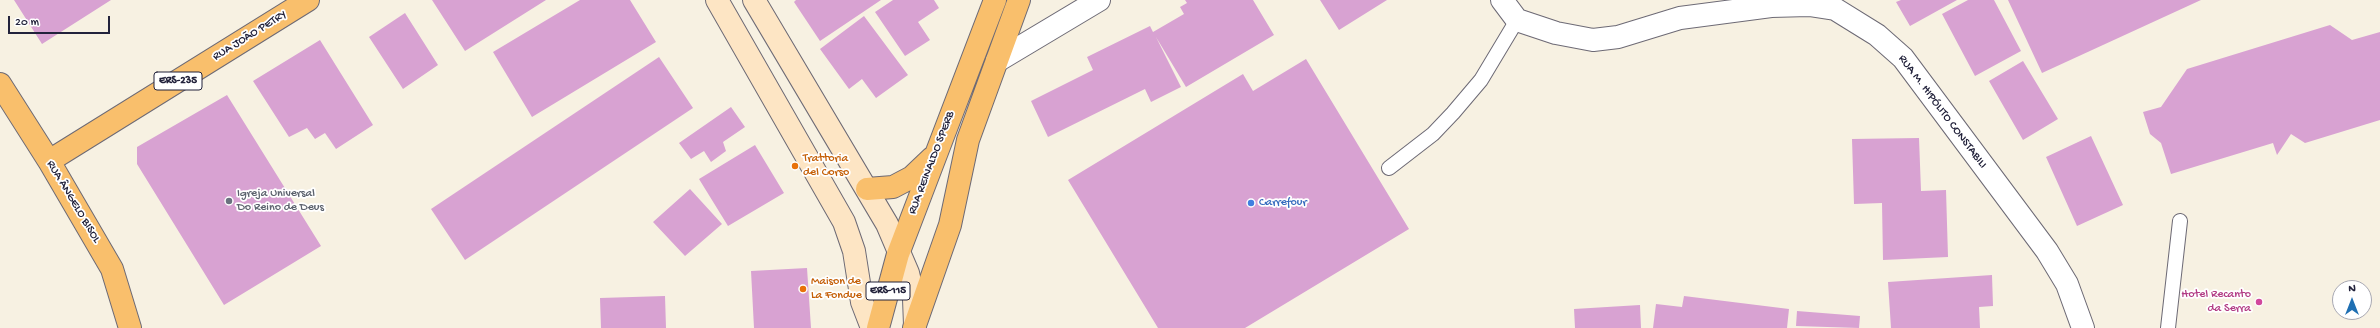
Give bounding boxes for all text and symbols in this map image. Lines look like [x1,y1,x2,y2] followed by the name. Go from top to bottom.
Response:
[10,8,112,34] scale bar
[210,8,290,64] street label: RUA JOÃO PETRY
[15,16,39,30] text: 20 m
[1895,52,1989,172] street label: RUA M. HIPÓLITO CONSTABILI
[154,72,202,90] road number: ERS-235
[906,110,958,216] street label: RUA REINALDO SPERB
[803,152,849,180] place label: Trattoria del Corso
[43,158,103,246] street label: RUA ÂNGELO BISOL
[790,161,800,171] marker: Trattoria del Corso
[237,187,324,215] place label: Igreja Universal Do Reino de Deus
[224,196,234,206] marker: Igreja Universal Do Reino de Deus
[1259,196,1307,210] place label: Carrefour
[1246,198,1256,208] marker: Carrefour
[811,275,862,303] place label: Maison de La Fondue
[2332,280,2372,320] north arrow
[866,282,910,300] road number: ERS-115
[2348,283,2356,295] text: N
[798,284,808,294] marker: Maison de La Fondue
[2181,288,2251,316] place label: Hotel Recanto da Serra
[2254,297,2264,307] marker: Hotel Recanto da Serra

